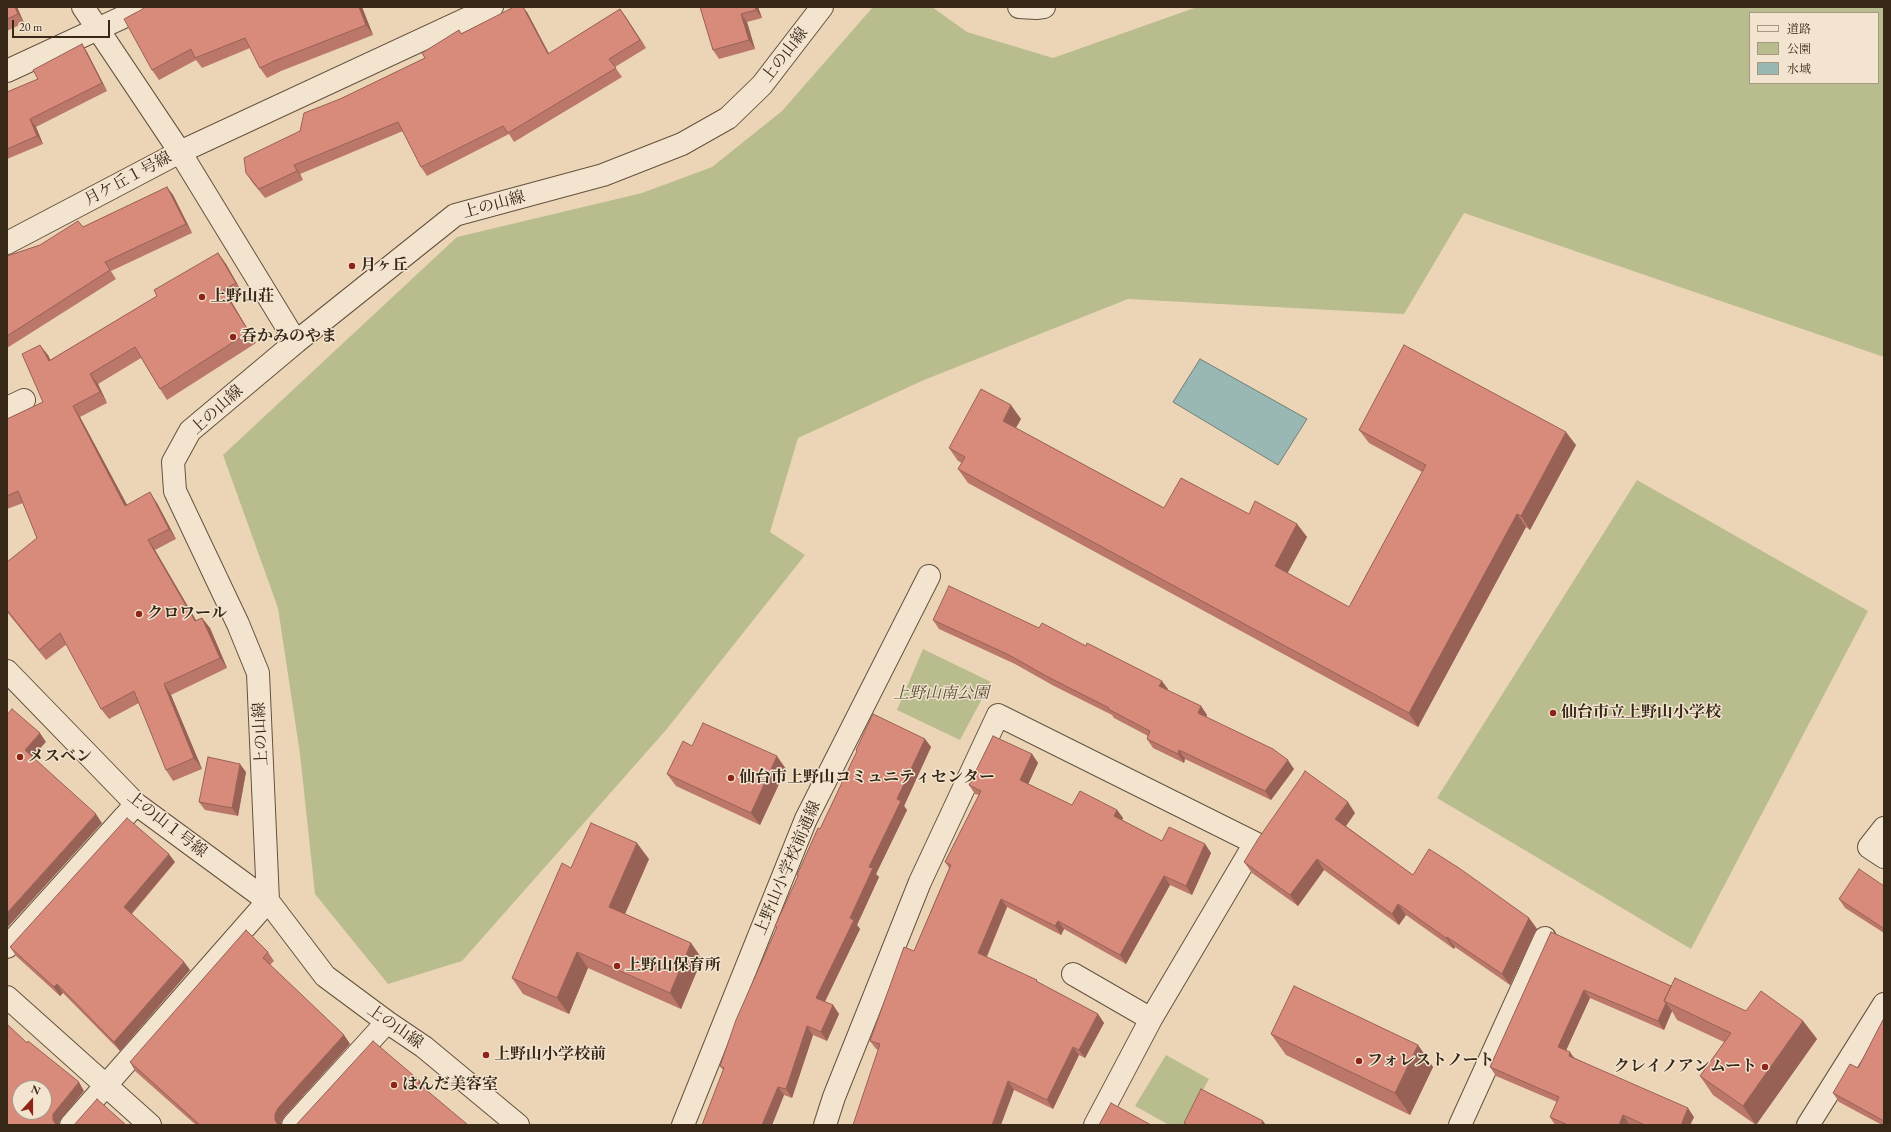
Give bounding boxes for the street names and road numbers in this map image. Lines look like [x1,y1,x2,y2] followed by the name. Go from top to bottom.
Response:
[758,24,812,86] street label: 上の山線
[81,148,175,210] street label: 月ケ丘１号線
[461,187,527,223] street label: 上の山線
[187,381,247,439] street label: 上の山線
[250,702,272,766] street label: 上の山線
[123,788,211,862] street label: 上の山１号線
[751,798,825,938] street label: 上野山小学校前通線
[363,1001,427,1053] street label: 上の山線

